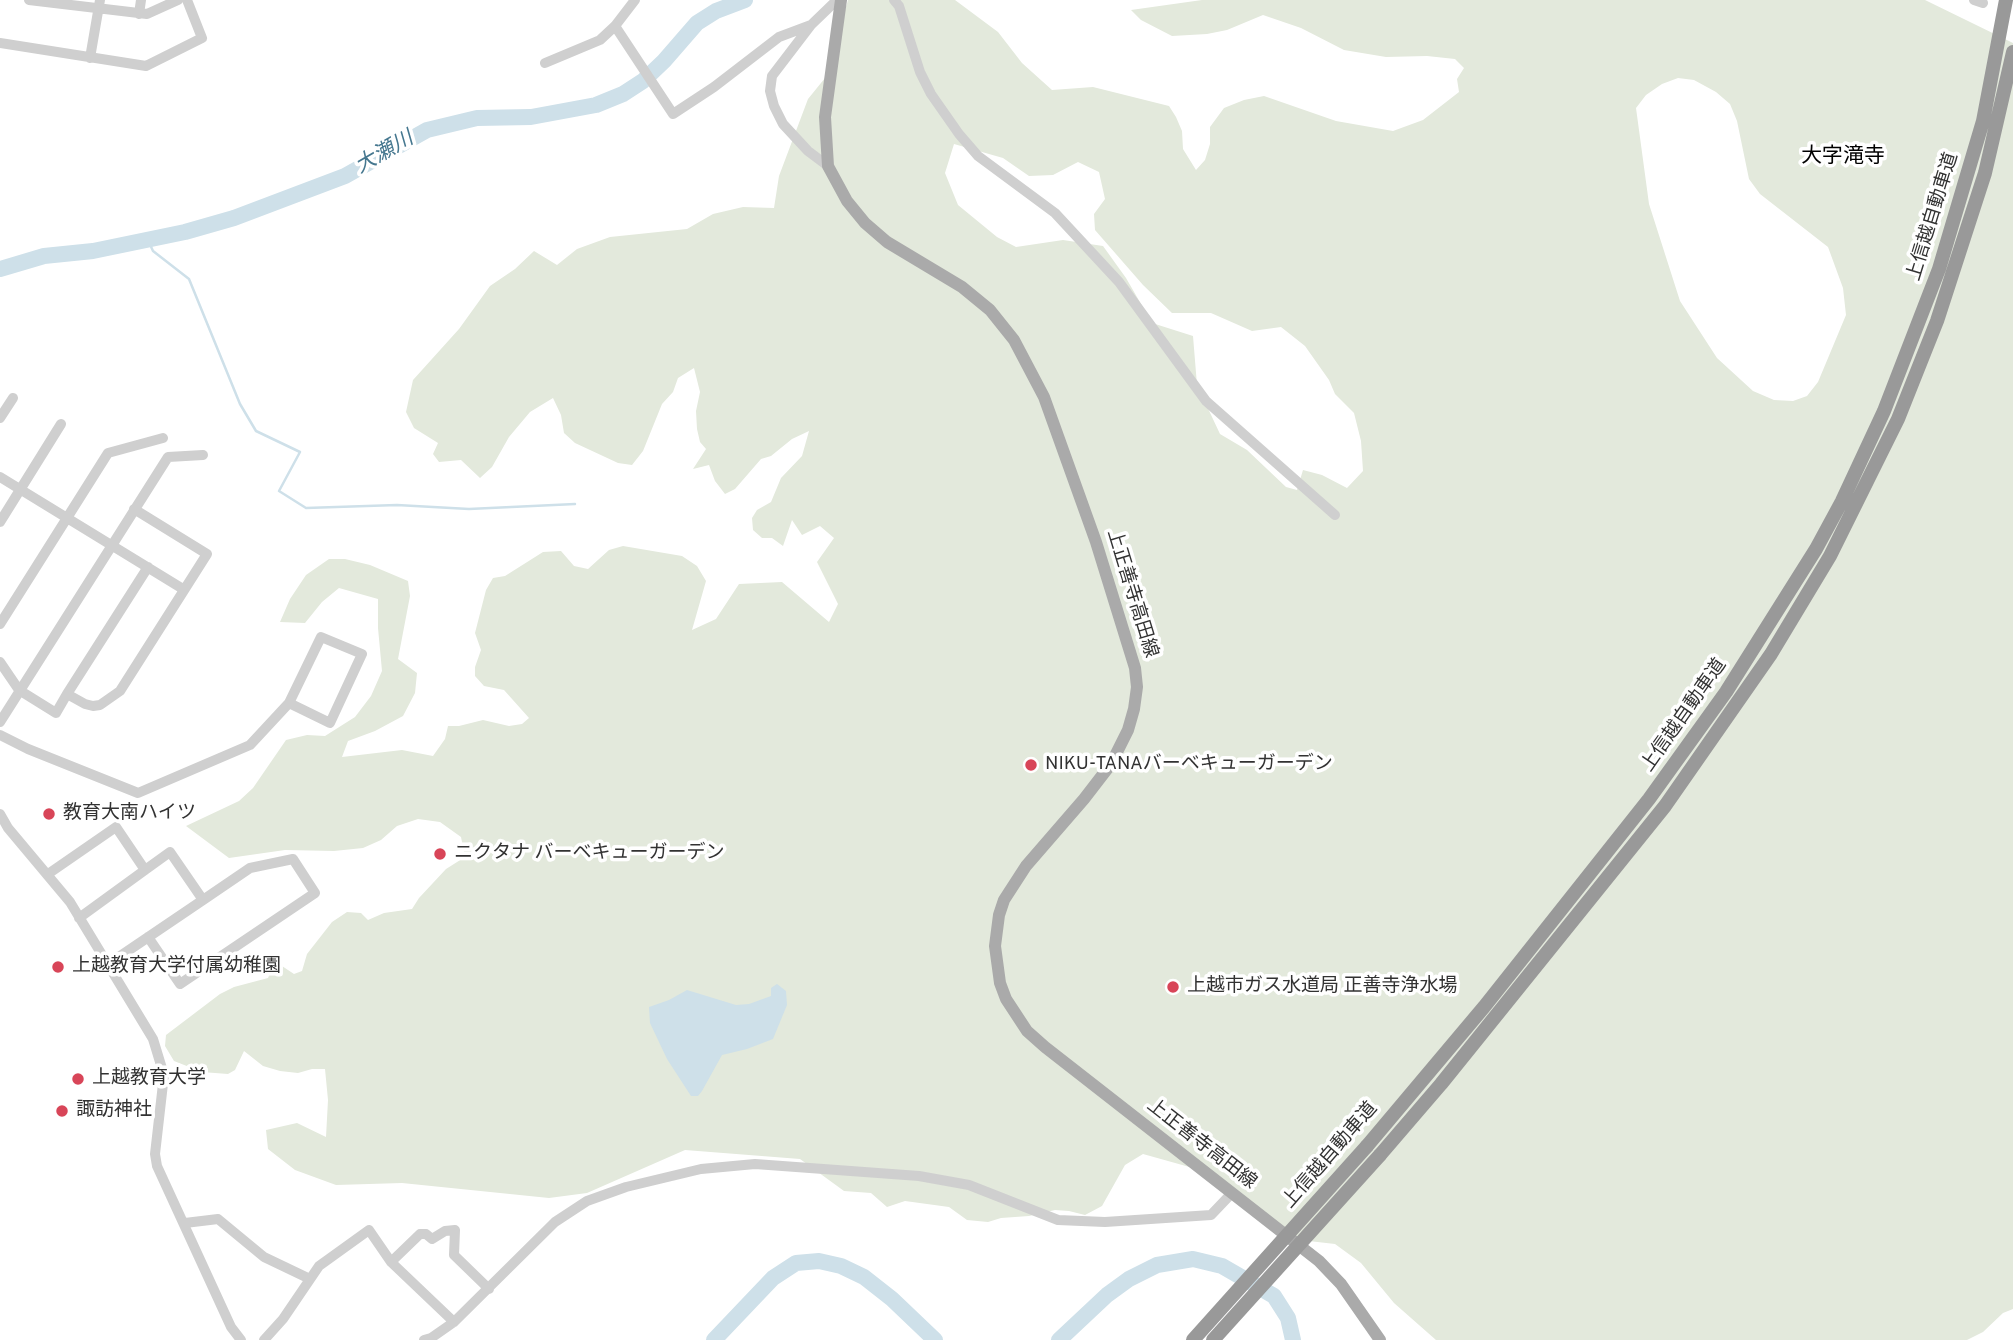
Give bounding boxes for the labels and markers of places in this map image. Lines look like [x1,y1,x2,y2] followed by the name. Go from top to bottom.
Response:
[1045,754,1333,776] place label: NIKU-TANAバーベキューガーデン
[1023,757,1039,773] marker: NIKU-TANAバーベキューガーデン
[63,803,196,825] place label: 教育大南ハイツ
[41,806,57,822] marker: 教育大南ハイツ
[454,843,724,865] place label: ニクタナ バーベキューガーデン
[432,846,448,862] marker: ニクタナ バーベキューガーデン
[72,956,281,978] place label: 上越教育大学付属幼稚園
[50,959,66,975] marker: 上越教育大学付属幼稚園
[1187,976,1457,998] place label: 上越市ガス水道局 正善寺浄水場
[1165,979,1181,995] marker: 上越市ガス水道局 正善寺浄水場
[92,1068,206,1090] place label: 上越教育大学
[70,1071,86,1087] marker: 上越教育大学
[76,1100,152,1122] place label: 諏訪神社
[54,1103,70,1119] marker: 諏訪神社

